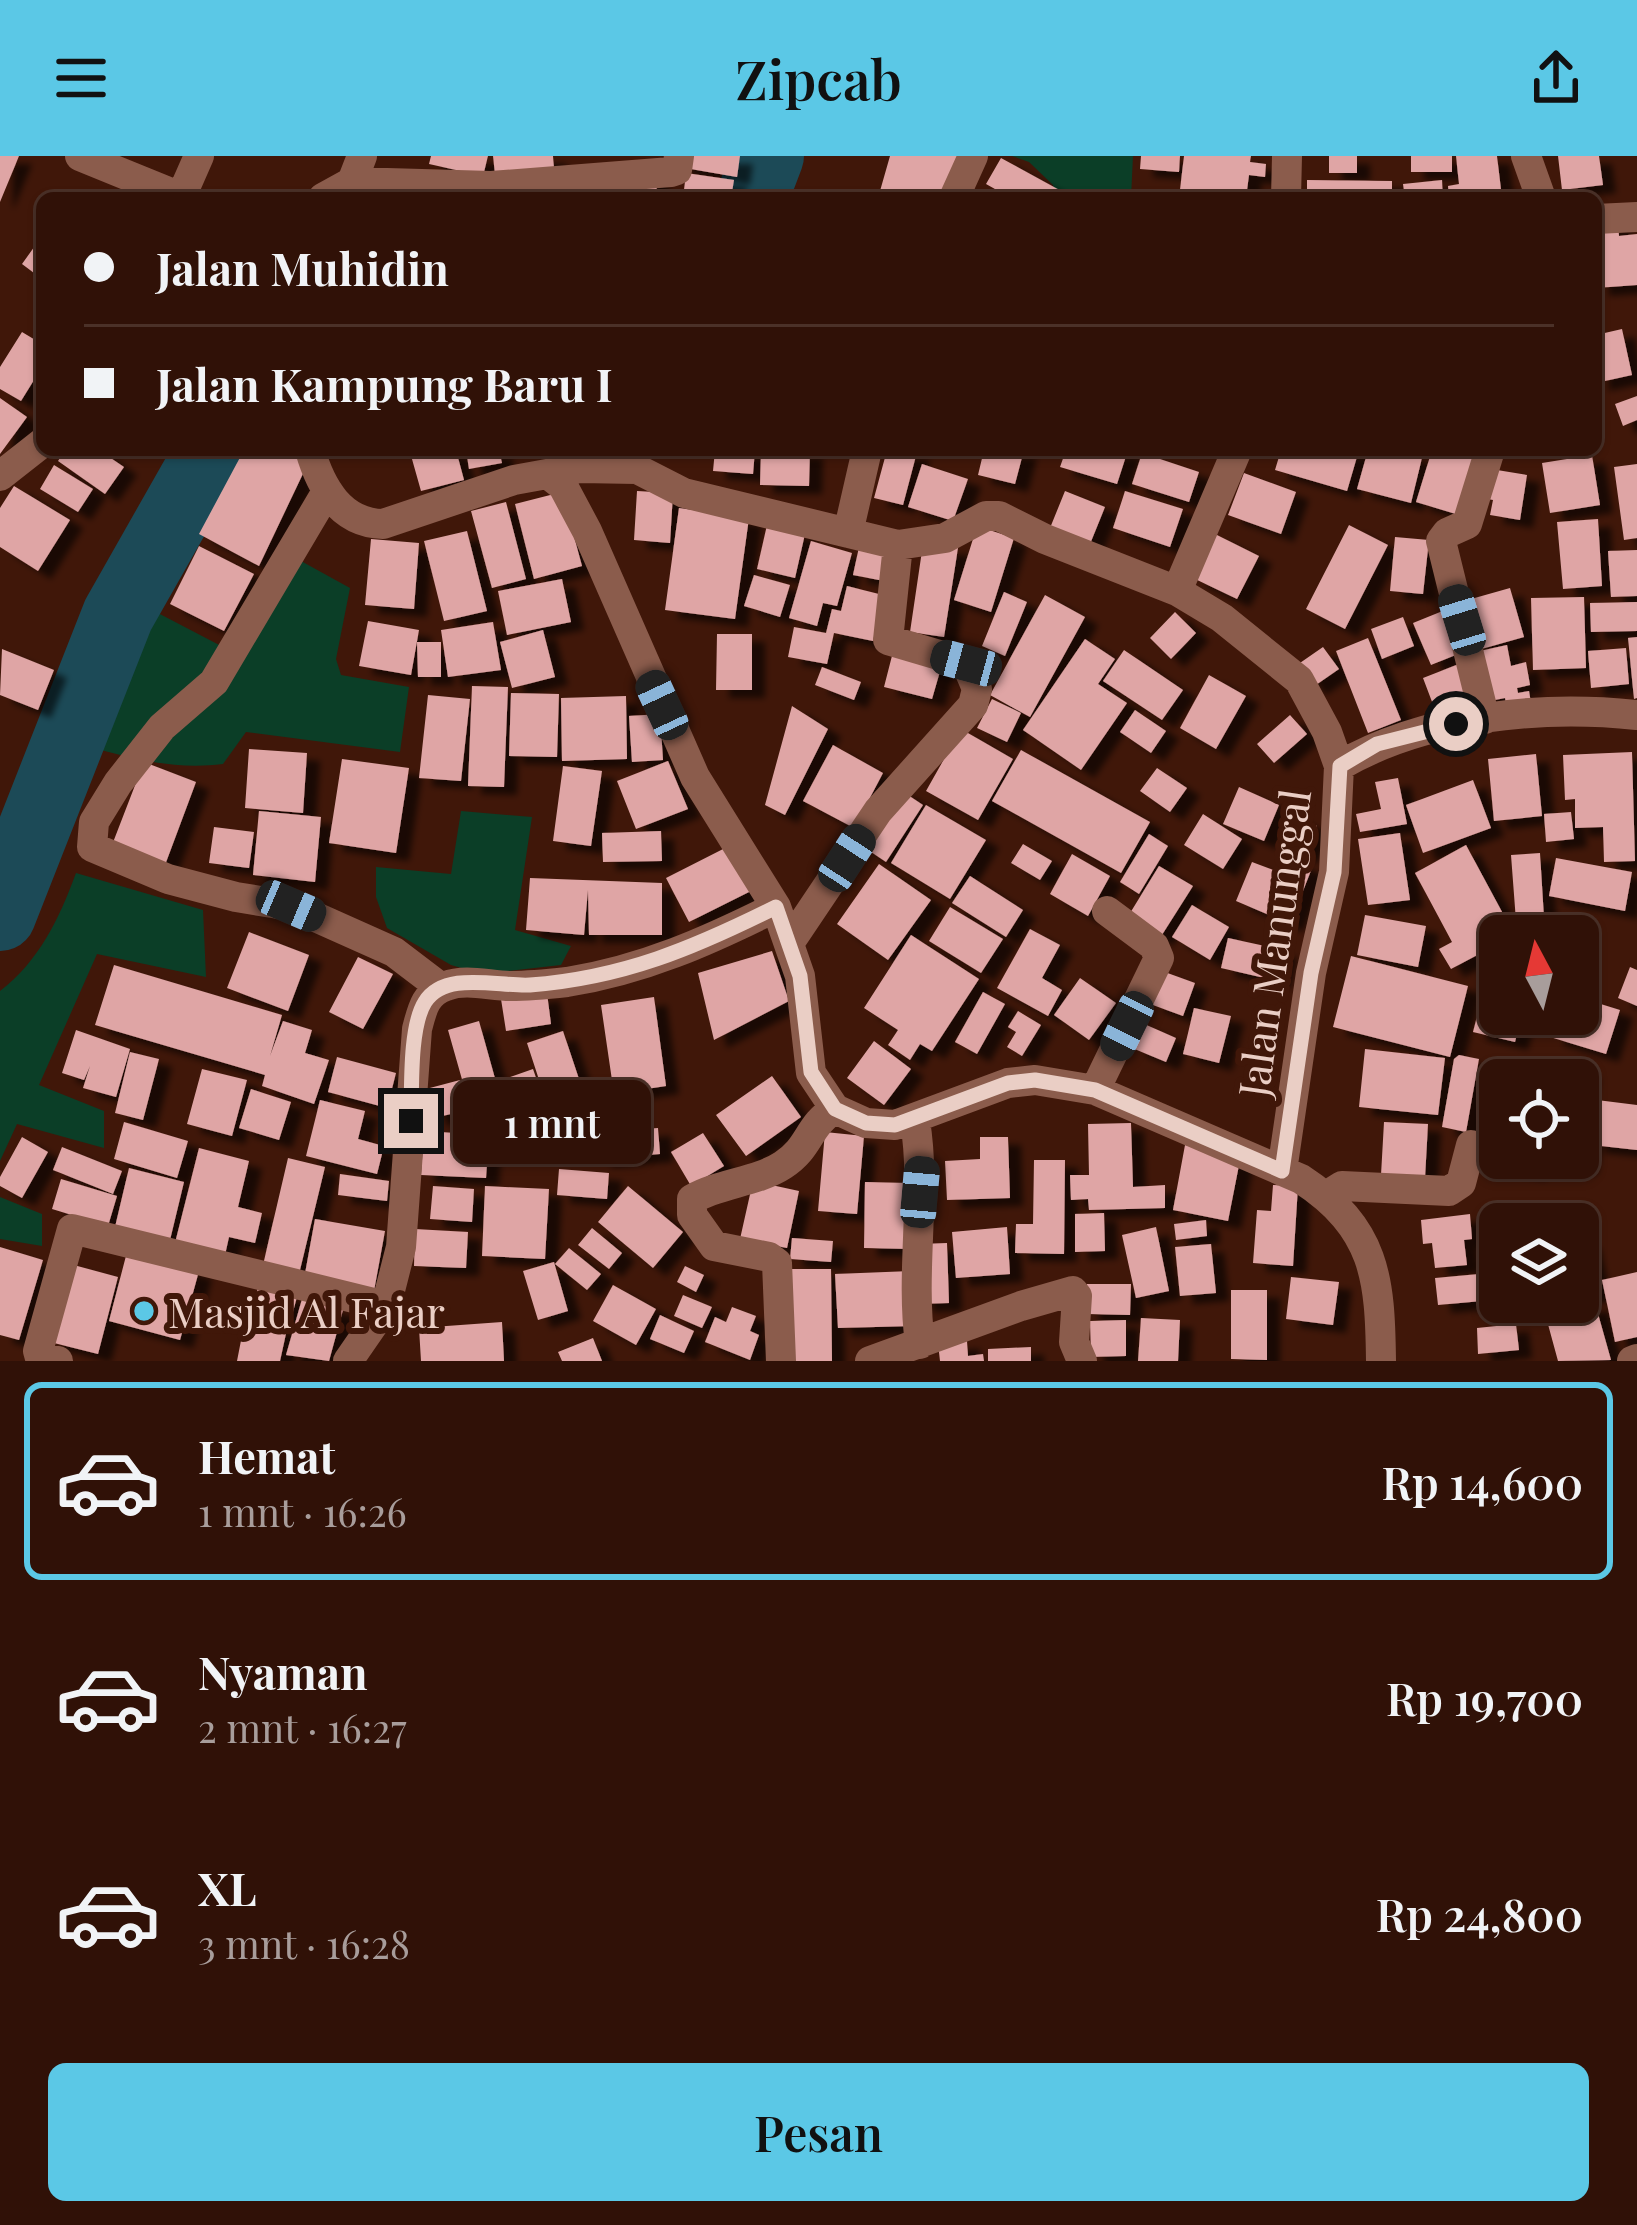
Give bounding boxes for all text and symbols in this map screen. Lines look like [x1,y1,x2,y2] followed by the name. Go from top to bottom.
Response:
[735,42,902,114] text: Zipcab
[48,45,114,111] icon: menu
[1523,45,1589,111] icon: share
[156,237,449,297] text: Jalan Muhidin
[156,353,613,413] text: Jalan Kampung Baru I
[1434,580,1490,660] car
[927,636,1005,690] car
[630,665,694,745] car
[1429,697,1483,751] route start
[1224,785,1322,1102] street label: Jalan Manunggal
[812,818,882,898] car
[251,875,331,937] car
[1479,915,1599,1035] north arrow
[1479,915,1599,1323] map controls
[1095,986,1159,1066] car
[1479,1059,1599,1179] button: locate
[453,1079,651,1163] callout: 1 mnt
[384,1094,438,1148] route end
[504,1096,600,1148] text: 1 mnt
[899,1155,941,1229] car
[1479,1203,1599,1323] button: layers
[168,1283,445,1339] place label: Masjid Al Fajar
[131,1298,157,1324] marker: Masjid Al Fajar
[198,1425,335,1485] text: Hemat
[54,1427,162,1535] icon: car
[1381,1451,1583,1511] text: Rp 14,600
[198,1485,407,1537] text: 1 mnt · 16:26
[198,1641,368,1701] text: Nyaman
[54,1643,162,1751] icon: car
[1386,1667,1583,1727] text: Rp 19,700
[198,1701,407,1753] text: 2 mnt · 16:27
[198,1857,257,1917] text: XL
[54,1859,162,1967] icon: car
[1376,1883,1583,1943] text: Rp 24,800
[198,1917,410,1969] text: 3 mnt · 16:28
[48,2063,1589,2201] button: Pesan

